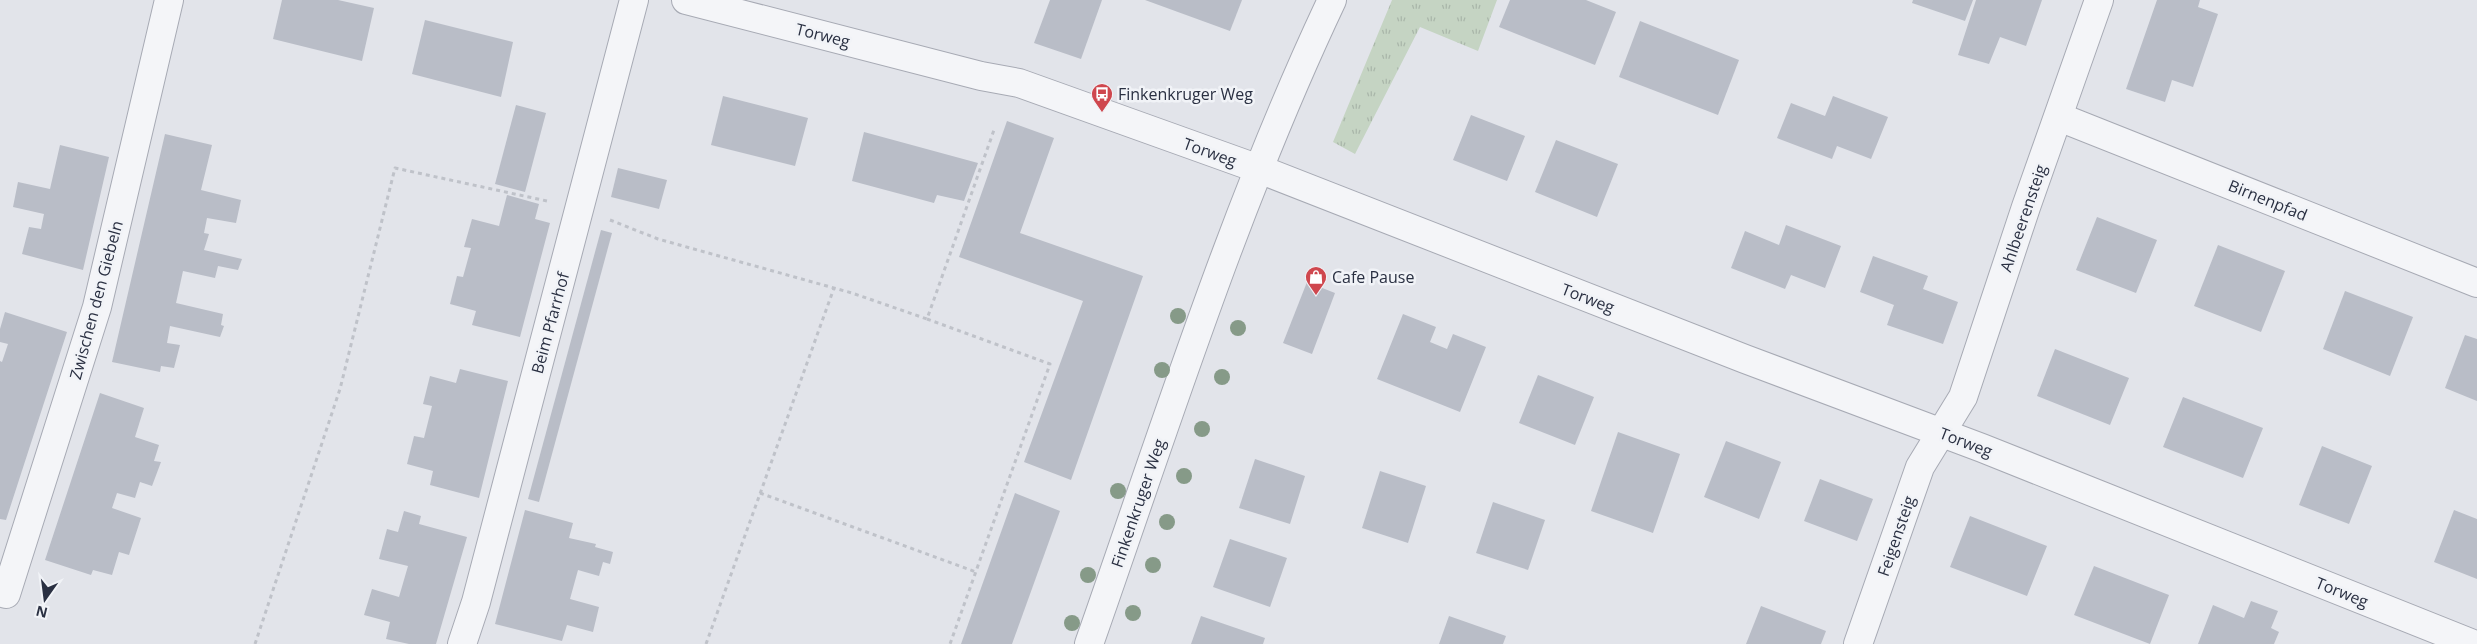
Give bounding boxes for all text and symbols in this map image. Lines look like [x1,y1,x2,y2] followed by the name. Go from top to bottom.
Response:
[794,18,853,52] street label: Torweg
[1090,82,1114,113] bus stop icon: Finkenkruger Weg
[1118,83,1253,105] place label: Finkenkruger Weg
[1180,132,1240,172] street label: Torweg
[1994,161,2052,275] street label: Ahlbeerensteig
[2225,174,2311,226] street label: Birnenpfad
[64,218,128,382] street label: Zwischen den Giebeln
[1304,265,1328,296] shop icon: Cafe Pause
[1332,266,1414,288] place label: Cafe Pause
[526,268,575,376] street label: Beim Pfarrhof
[1558,278,1618,318] street label: Torweg
[1936,422,1996,462] street label: Torweg
[1106,435,1170,570] street label: Finkenkruger Weg
[1872,493,1920,579] street label: Feigensteig
[2312,571,2372,613] street label: Torweg
[20,574,70,624] north arrow
[34,602,50,623] text: N

